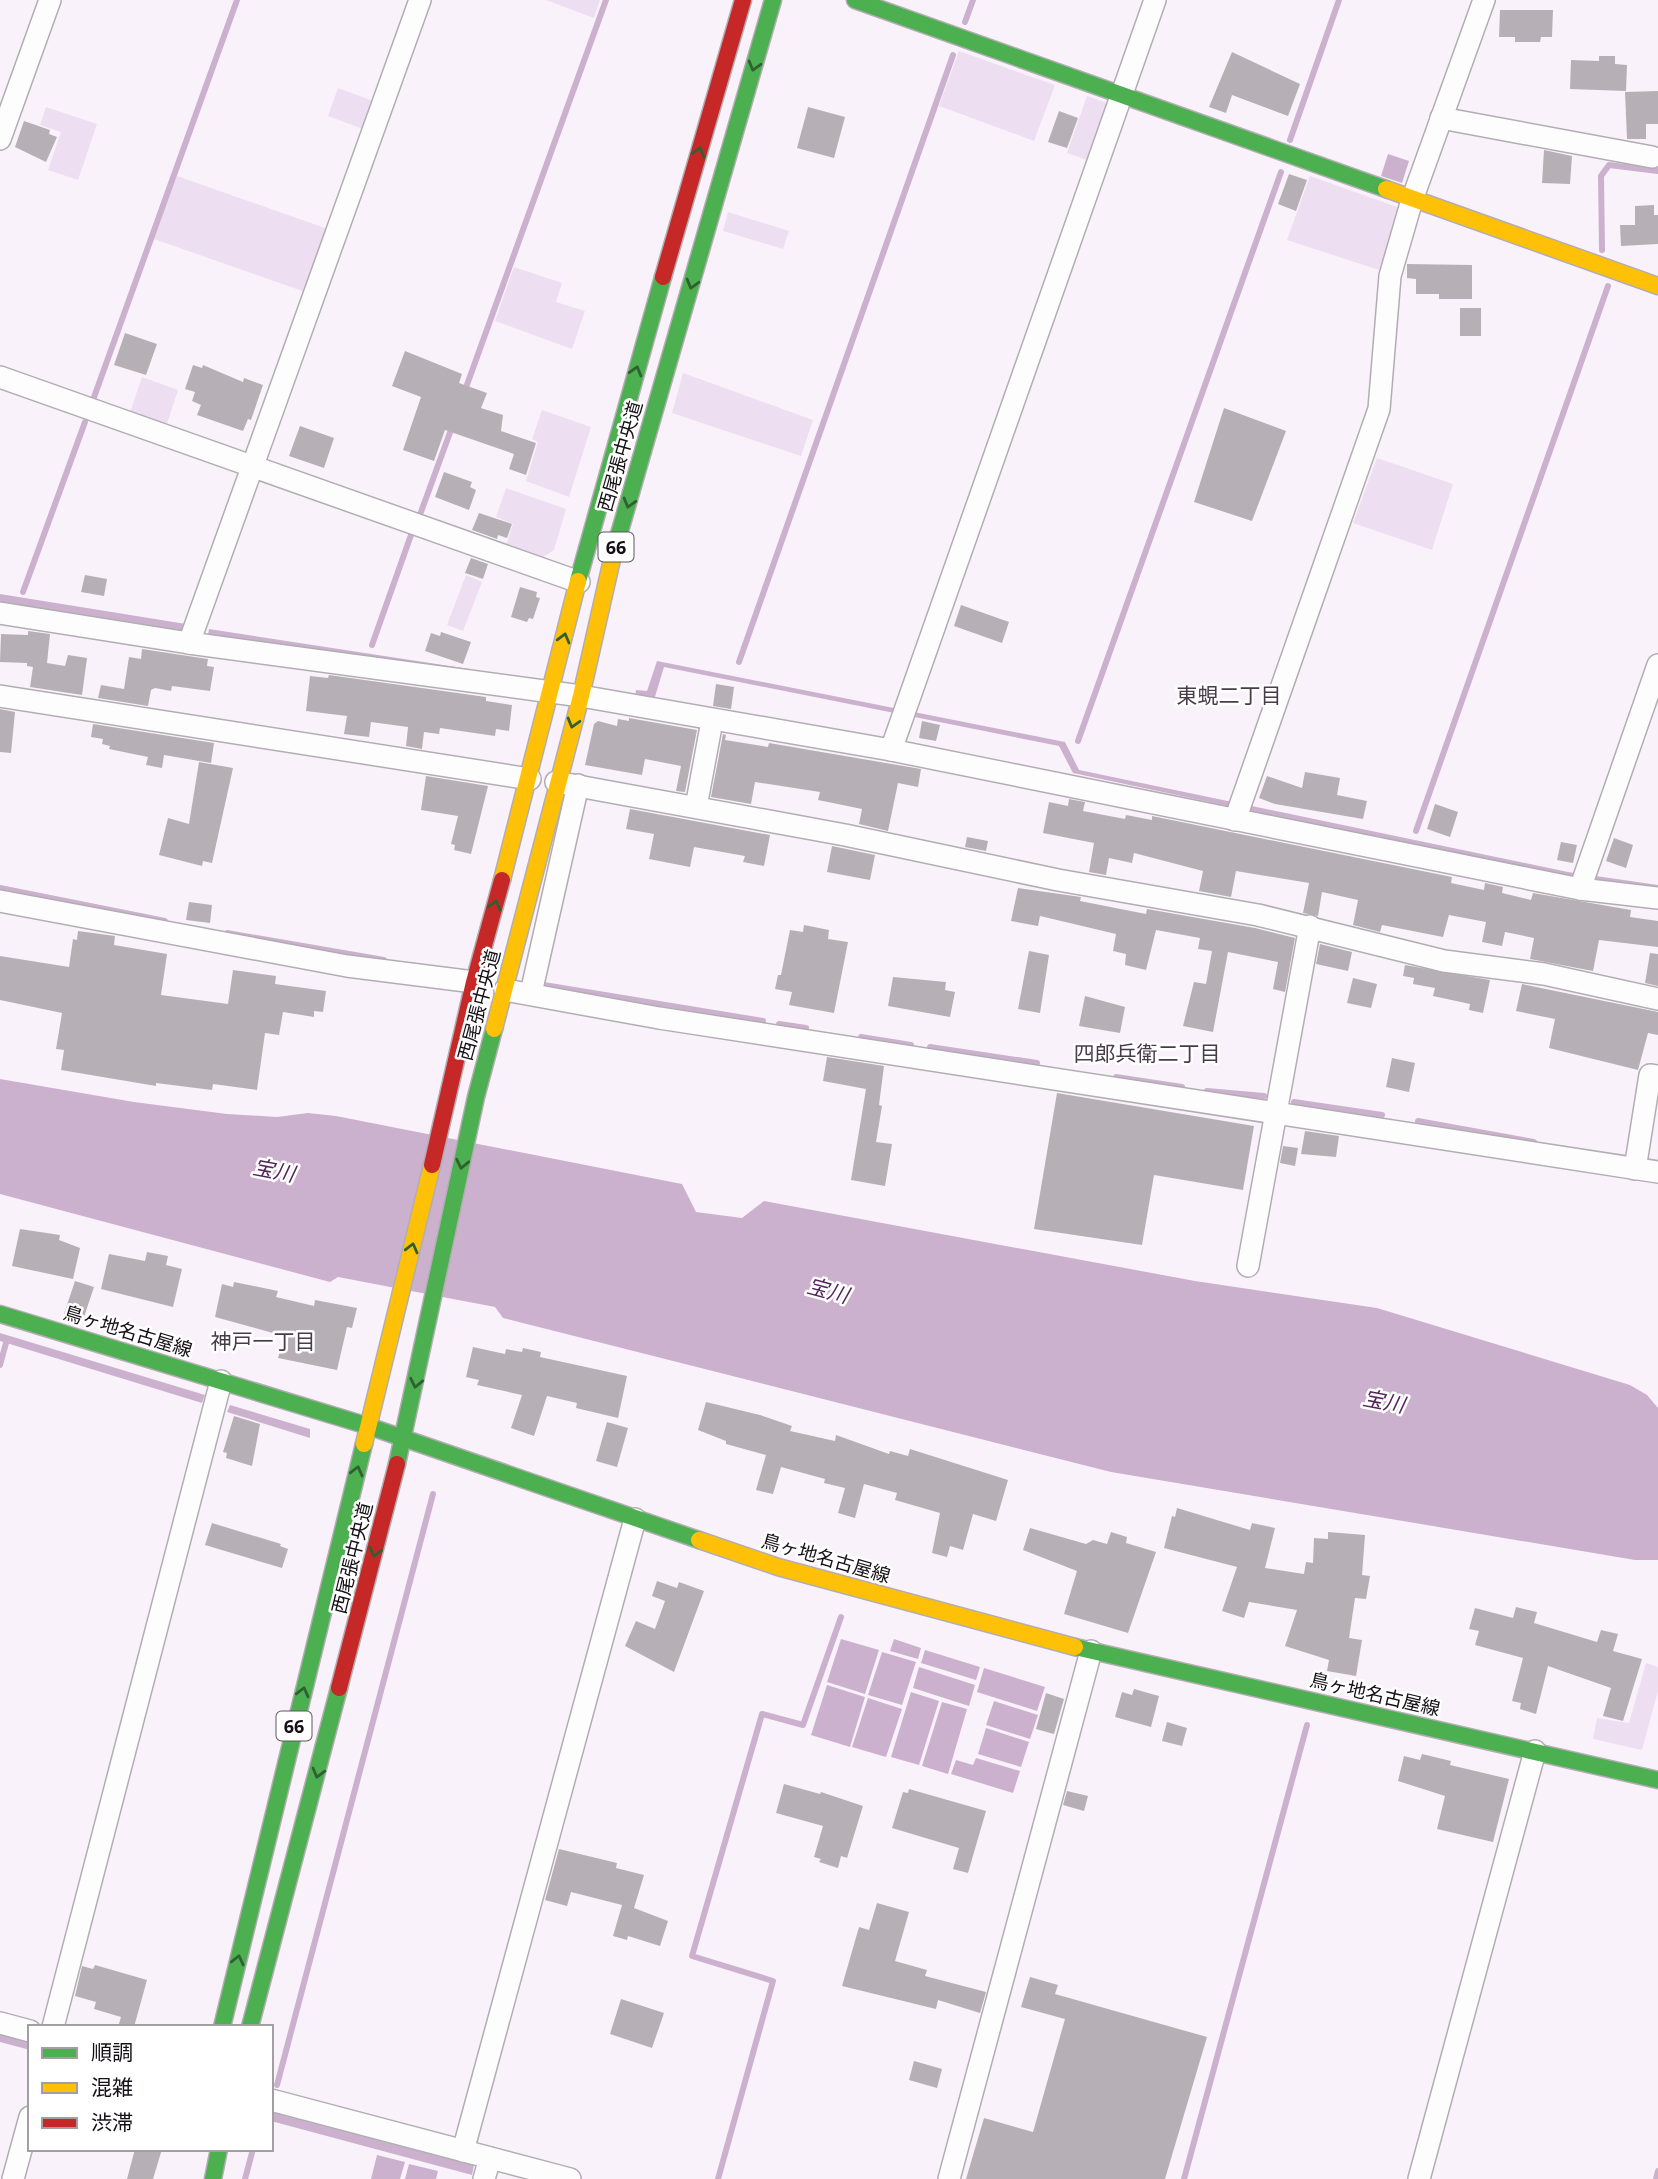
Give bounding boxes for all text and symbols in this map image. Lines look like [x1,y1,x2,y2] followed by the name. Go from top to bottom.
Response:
[748,59,763,71] one-way arrow
[691,147,706,159] one-way arrow
[685,278,700,290] one-way arrow
[627,365,642,377] one-way arrow
[592,398,648,514] street label: 西尾張中央道
[622,497,637,509] one-way arrow
[598,532,634,562] road number: 66
[556,632,570,644] one-way arrow
[1177,681,1282,709] district label: 東蜆二丁目
[567,717,581,729] one-way arrow
[487,900,501,912] one-way arrow
[452,947,506,1063] street label: 西尾張中央道
[1074,1039,1221,1067] district label: 四郎兵衛二丁目
[251,1152,299,1188] water label: 宝川
[456,1158,471,1170] one-way arrow
[404,1243,418,1255] one-way arrow
[804,1271,854,1309] water label: 宝川
[61,1299,195,1363] street label: 鳥ヶ地名古屋線
[211,1327,316,1355] district label: 神戸一丁目
[410,1377,425,1389] one-way arrow
[1361,1383,1409,1419] water label: 宝川
[349,1465,363,1477] one-way arrow
[326,1500,378,1616] street label: 西尾張中央道
[758,1527,894,1589] street label: 鳥ヶ地名古屋線
[369,1546,383,1558] one-way arrow
[1307,1666,1443,1722] street label: 鳥ヶ地名古屋線
[295,1686,309,1698] one-way arrow
[276,1712,312,1741] road number: 66
[312,1766,326,1778] one-way arrow
[230,1954,244,1966] one-way arrow
[28,2025,273,2151] legend
[91,2038,133,2066] text: 順調
[91,2073,133,2101] text: 混雑
[91,2108,133,2136] text: 渋滞

